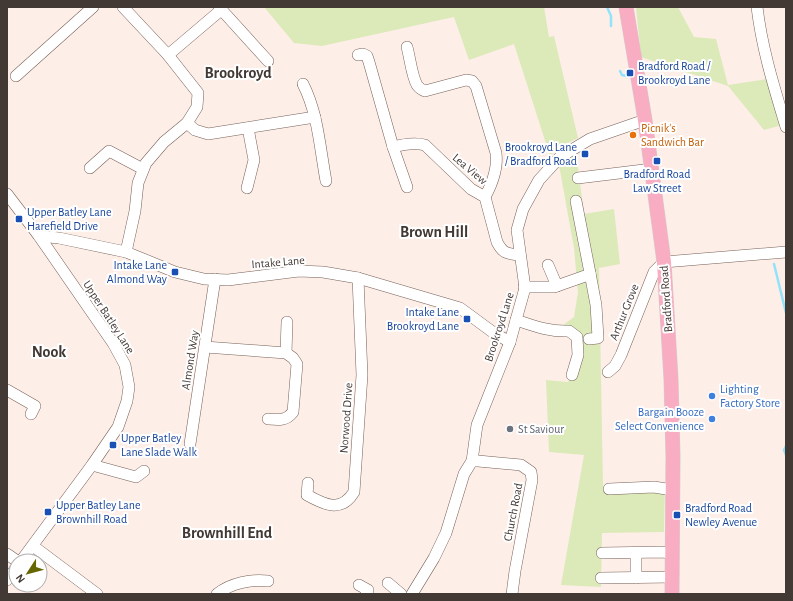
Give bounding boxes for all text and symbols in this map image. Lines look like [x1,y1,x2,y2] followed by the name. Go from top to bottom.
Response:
[638,60,711,87] place label: Bradford Road / Brookroyd Lane
[204,65,272,82] district label: Brookroyd
[625,68,635,78] marker: Bradford Road / Brookroyd Lane
[641,122,704,148] place label: Picnik's Sandwich Bar
[628,130,638,140] marker: Picnik's Sandwich Bar
[505,141,577,167] place label: Brookroyd Lane / Bradford Road
[580,149,590,159] marker: Brookroyd Lane / Bradford Road
[450,151,490,187] street label: Lea View
[652,156,662,166] marker: Bradford Road Law Street
[624,168,690,194] place label: Bradford Road Law Street
[27,206,111,232] place label: Upper Batley Lane Harefield Drive
[14,214,24,224] marker: Upper Batley Lane Harefield Drive
[400,224,468,240] district label: Brown Hill
[251,254,305,270] street label: Intake Lane
[107,259,167,286] place label: Intake Lane Almond Way
[658,265,674,333] street label: Bradford Road
[170,267,180,277] marker: Intake Lane Almond Way
[80,278,137,356] street label: Upper Batley Lane
[607,282,641,342] street label: Arthur Grove
[482,291,517,364] street label: Brookroyd Lane
[387,306,459,333] place label: Intake Lane Brookroyd Lane
[462,314,472,324] marker: Intake Lane Brookroyd Lane
[179,329,202,391] street label: Almond Way
[32,344,66,360] district label: Nook
[338,382,354,454] street label: Norwood Drive
[720,383,780,410] place label: Lighting Factory Store
[707,391,717,401] marker: Lighting Factory Store
[615,406,704,432] place label: Bargain Booze Select Convenience
[707,414,717,424] marker: Bargain Booze Select Convenience
[518,423,564,435] place label: St Saviour
[505,424,515,434] marker: St Saviour
[121,432,197,458] place label: Upper Batley Lane Slade Walk
[108,440,118,450] marker: Upper Batley Lane Slade Walk
[501,482,525,542] street label: Church Road
[56,499,140,525] place label: Upper Batley Lane Brownhill Road
[685,502,757,529] place label: Bradford Road Newley Avenue
[43,507,53,517] marker: Upper Batley Lane Brownhill Road
[672,510,682,520] marker: Bradford Road Newley Avenue
[182,525,273,541] district label: Brownhill End
[8,553,48,593] north arrow
[14,572,27,585] text: N

